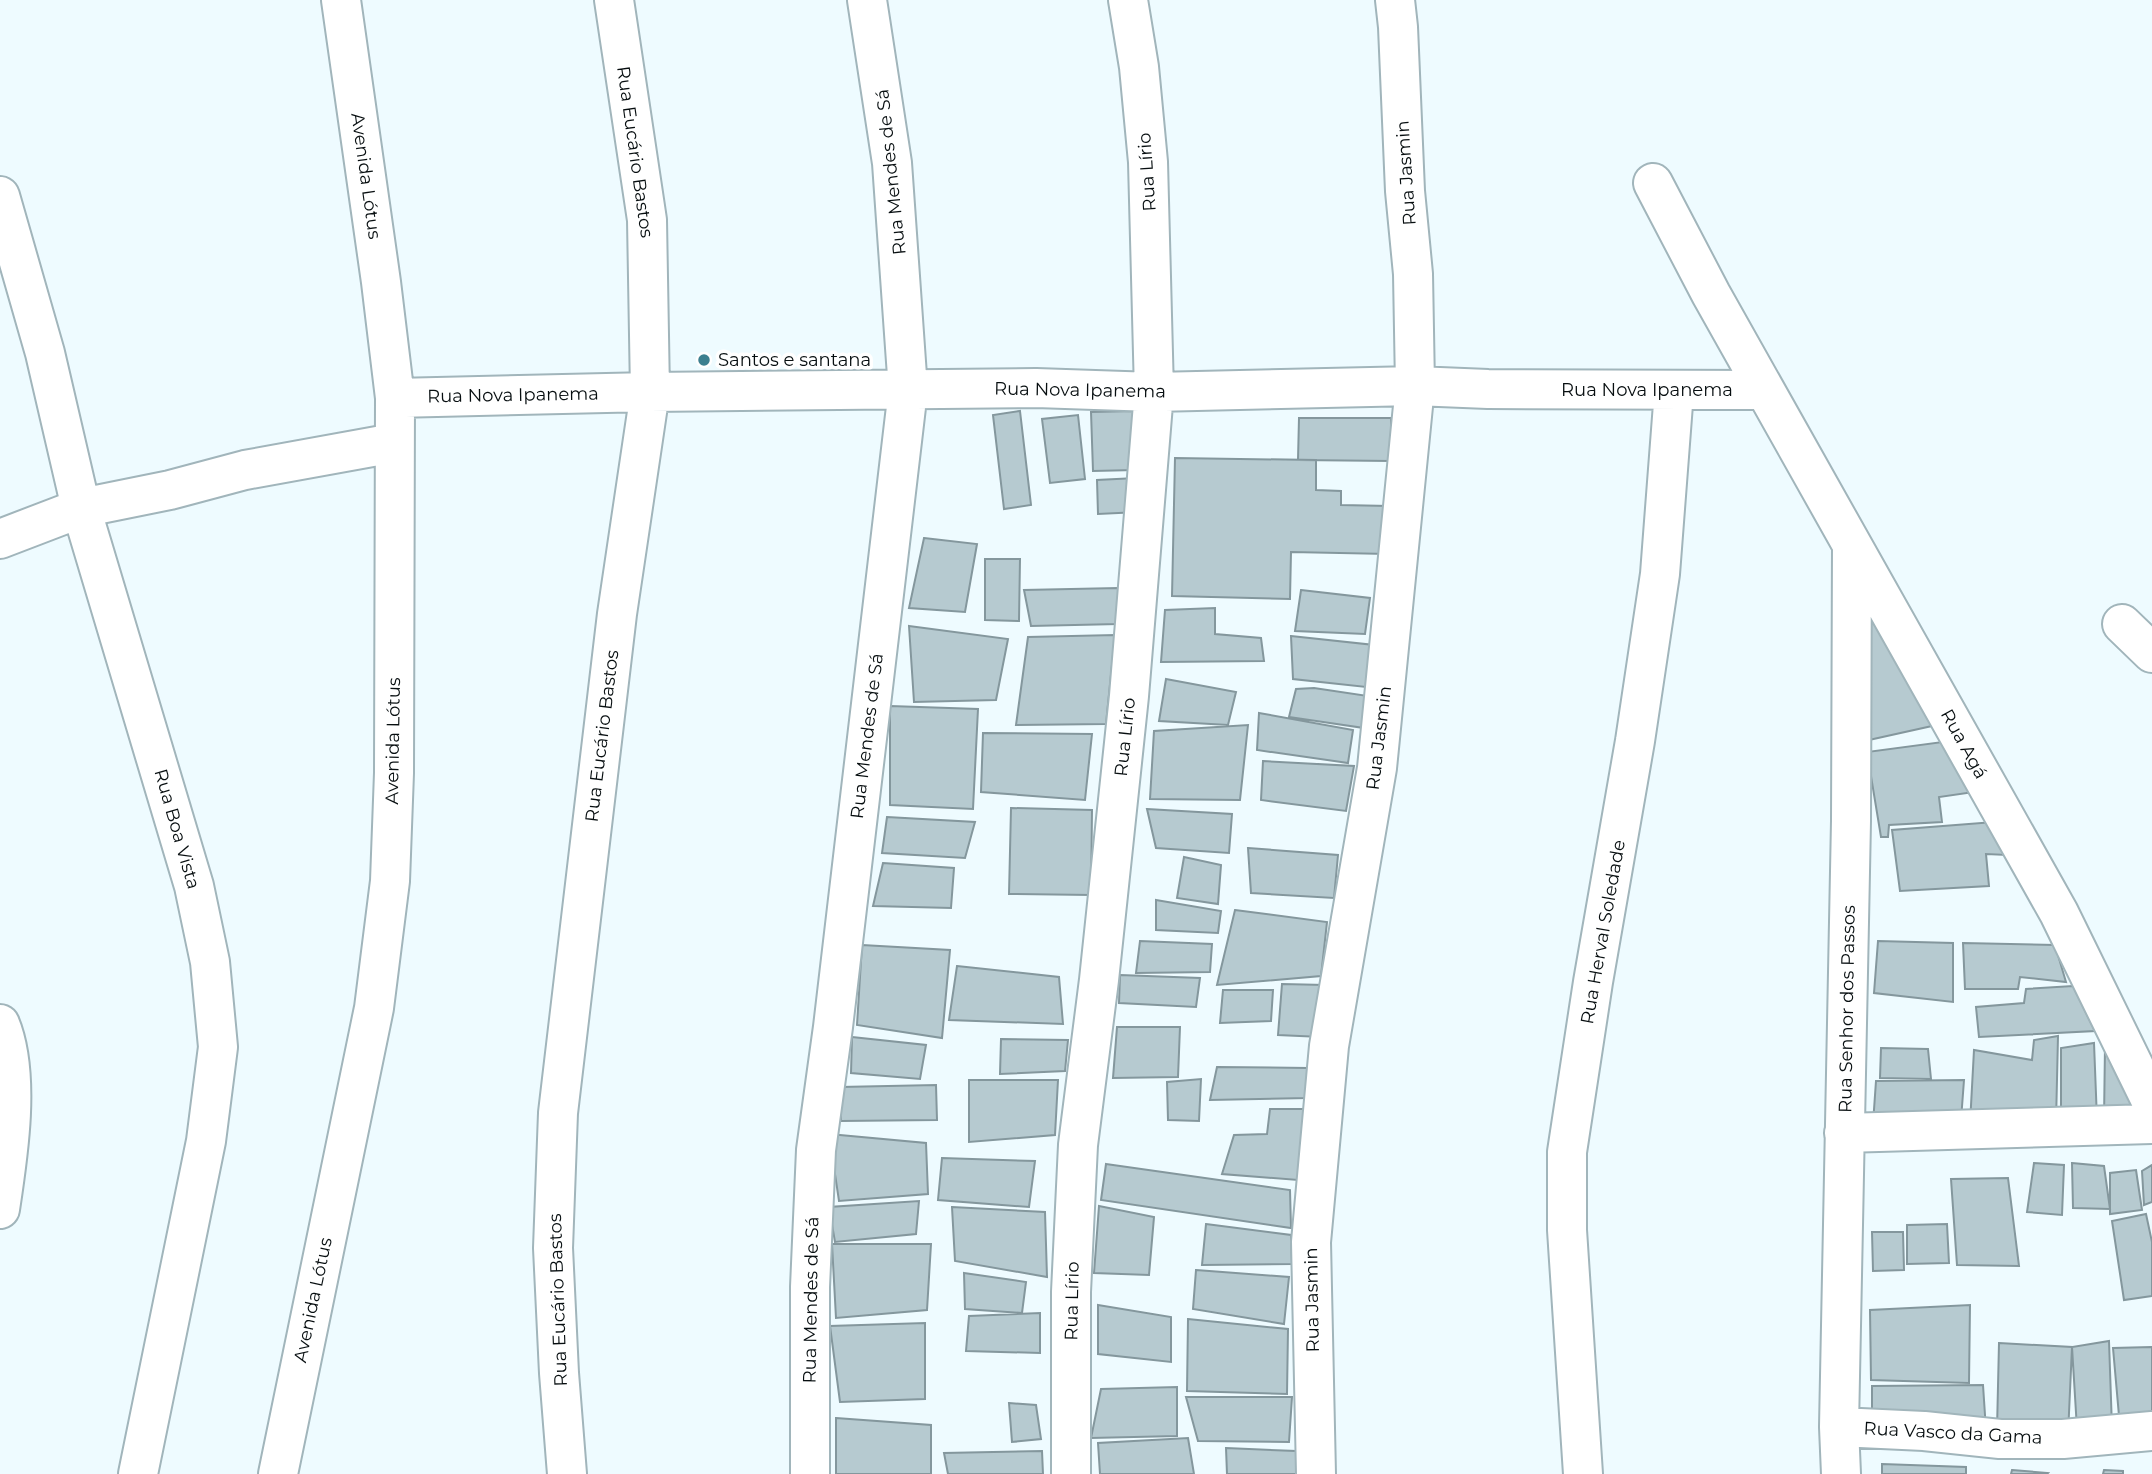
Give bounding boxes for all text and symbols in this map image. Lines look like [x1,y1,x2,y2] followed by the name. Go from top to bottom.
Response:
[612,65,658,239] street label: Rua Eucário Bastos
[871,88,911,256] street label: Rua Mendes de Sá
[346,111,386,241] street label: Avenida Lótus
[1391,120,1421,226] street label: Rua Jasmin
[1133,132,1161,212] street label: Rua Lírio
[718,349,871,371] place label: Santos e santana
[696,352,712,368] marker: Santos e santana
[994,378,1166,402] street label: Rua Nova Ipanema
[1561,379,1733,401] street label: Rua Nova Ipanema
[427,383,599,407] street label: Rua Nova Ipanema
[581,649,623,823] street label: Rua Eucário Bastos
[846,652,888,820] street label: Rua Mendes de Sá
[381,677,405,805] street label: Avenida Lótus
[1362,685,1396,791] street label: Rua Jasmin
[1110,697,1140,777] street label: Rua Lírio
[1936,705,1992,783] street label: Rua Agá
[149,766,205,892] street label: Rua Boa Vista
[1576,838,1630,1026] street label: Rua Herval Soledade
[1834,905,1860,1113] street label: Rua Senhor dos Passos
[544,1213,572,1387] street label: Rua Eucário Bastos
[799,1216,823,1384] street label: Rua Mendes de Sá
[289,1235,337,1365] street label: Avenida Lótus
[1300,1247,1324,1353] street label: Rua Jasmin
[1060,1261,1084,1341] street label: Rua Lírio
[1863,1417,2043,1449] street label: Rua Vasco da Gama

